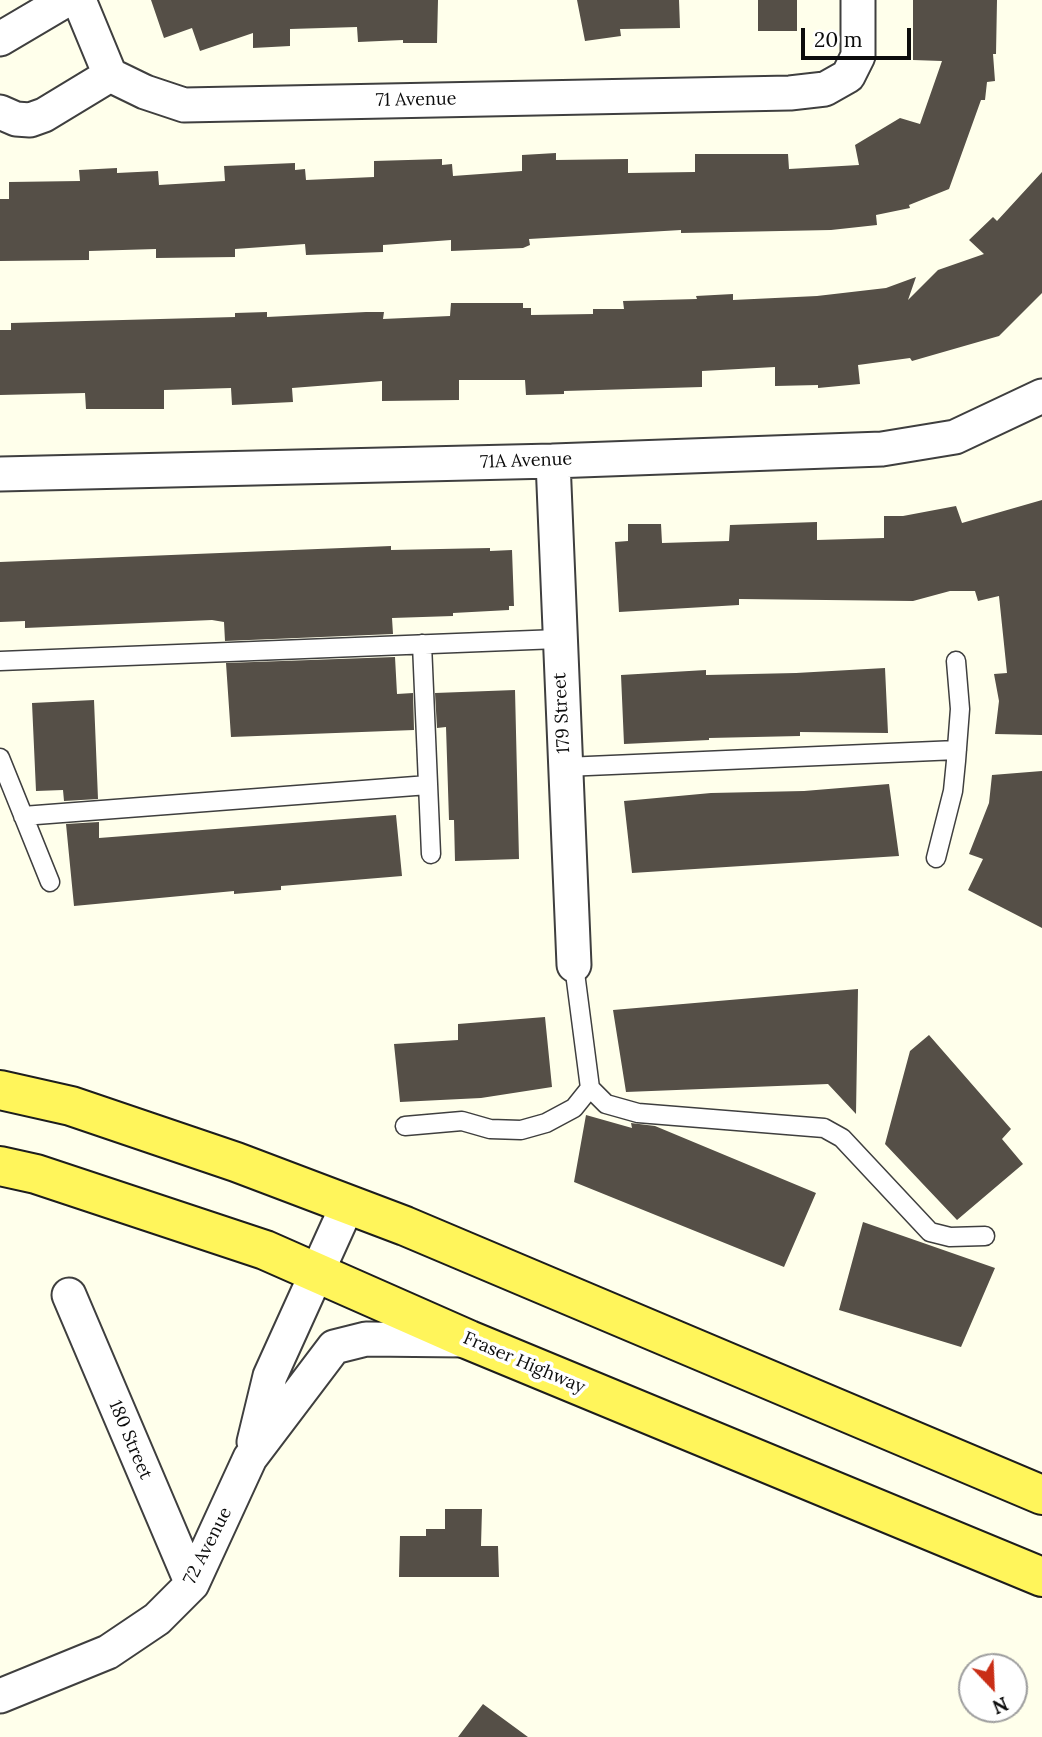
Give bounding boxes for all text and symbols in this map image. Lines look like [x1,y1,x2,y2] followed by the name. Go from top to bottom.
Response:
[804,14,914,58] scale bar
[814,26,863,53] text: 20 m
[375,88,457,112] street label: 71 Avenue
[480,449,572,473] street label: 71A Avenue
[549,672,575,754] street label: 179 Street
[460,1328,588,1398] street label: Fraser Highway
[104,1397,156,1483] street label: 180 Street
[179,1504,237,1588] street label: 72 Avenue
[958,1653,1028,1723] north arrow
[989,1692,1012,1719] text: N

